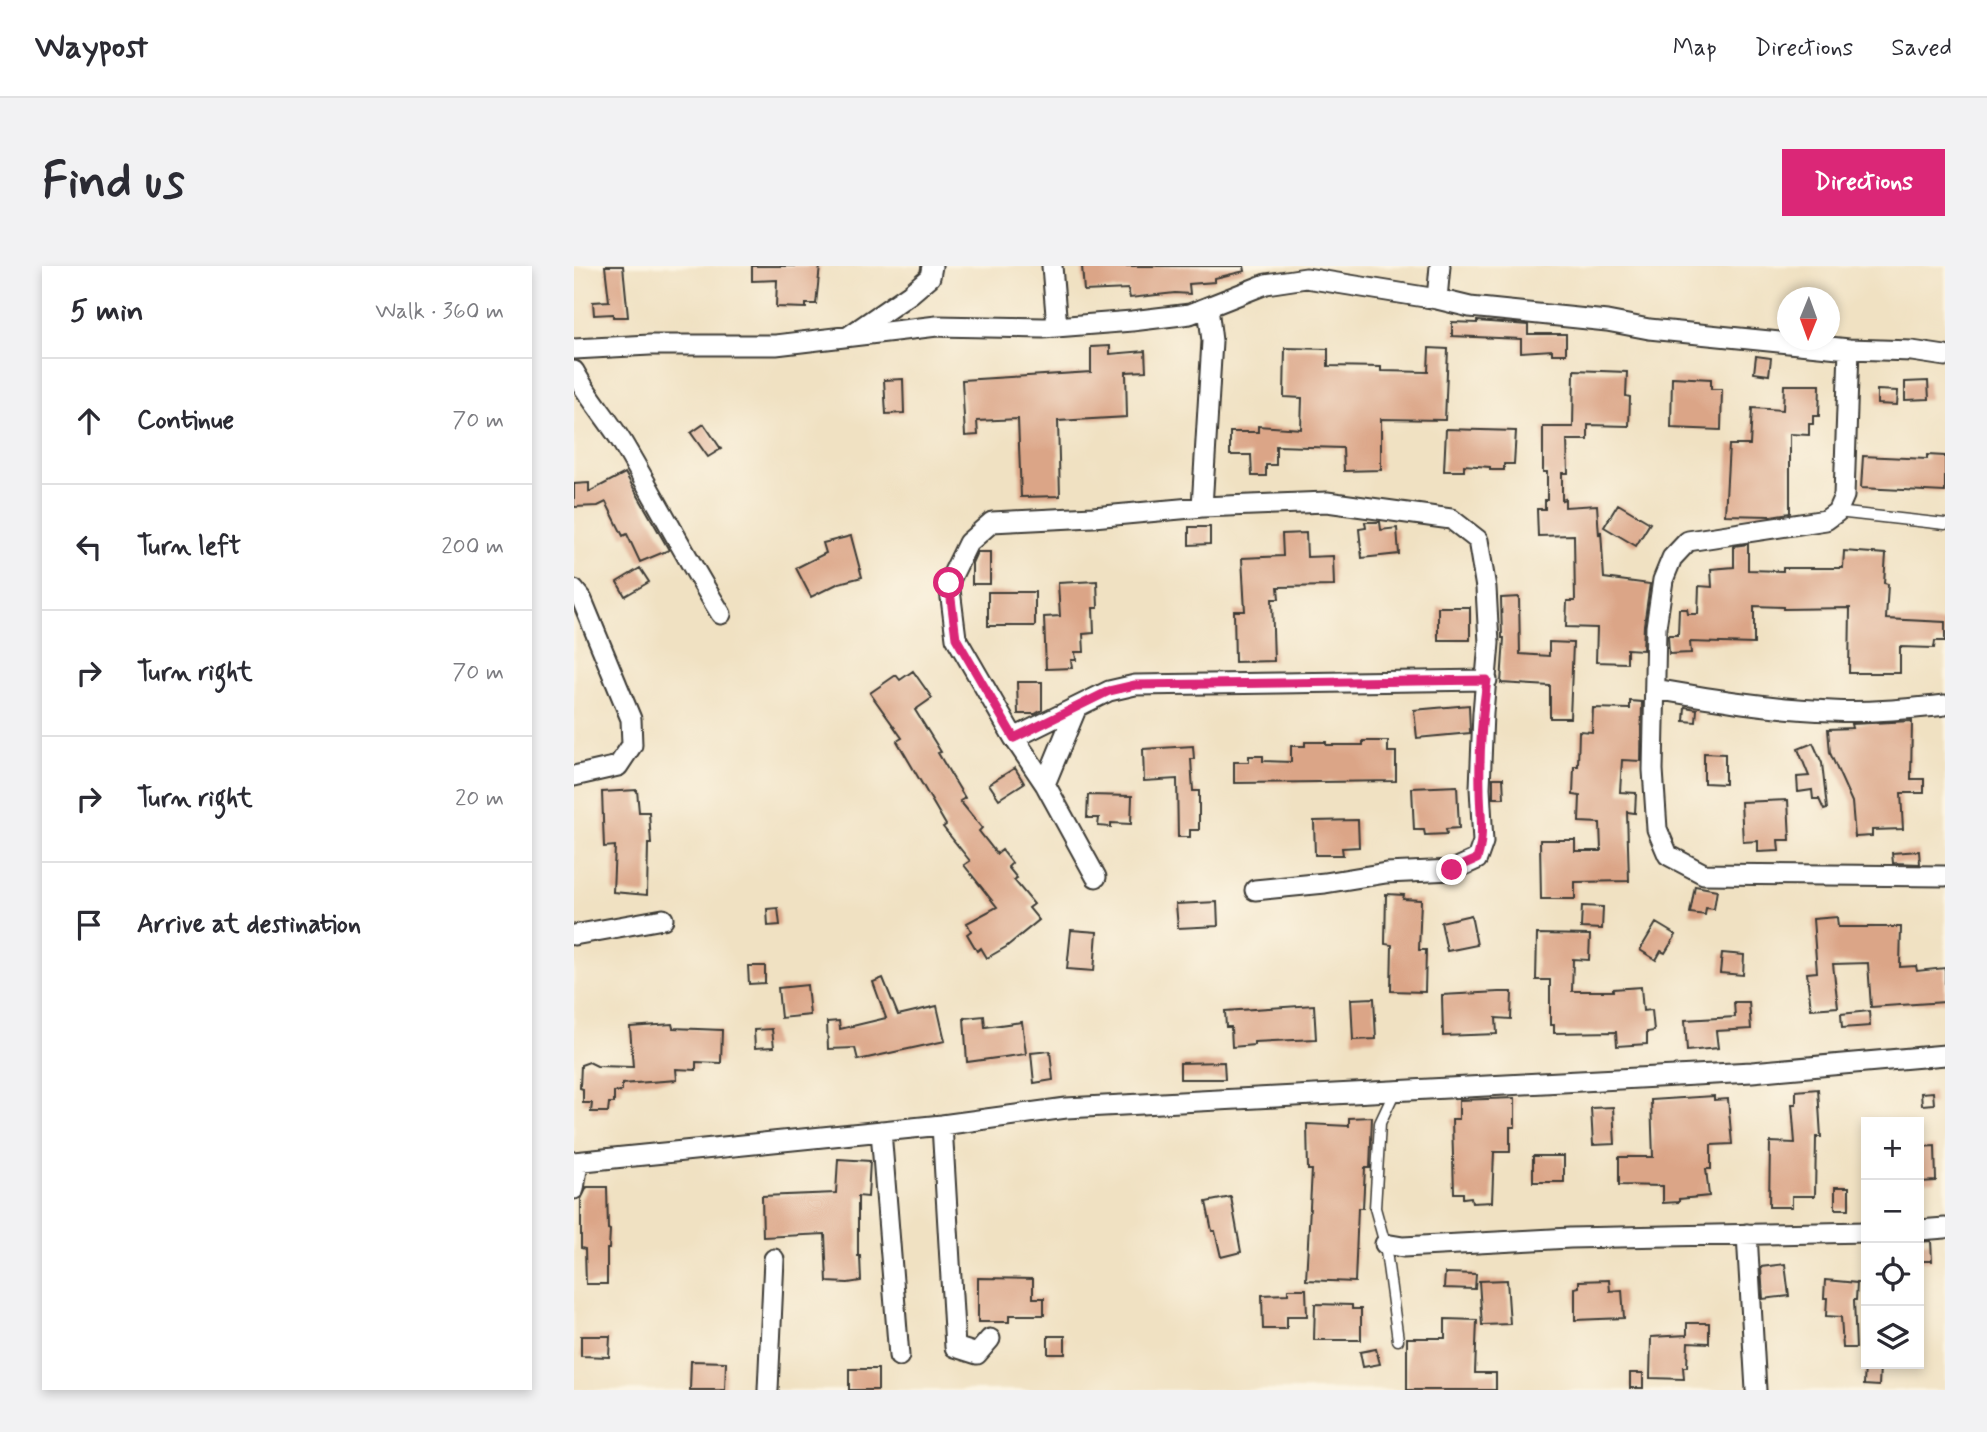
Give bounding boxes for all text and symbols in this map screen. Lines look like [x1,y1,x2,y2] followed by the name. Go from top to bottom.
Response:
[35,26,148,70] text: Waypost
[1673,33,1717,64] text: Map
[1755,33,1853,64] text: Directions
[1891,33,1952,64] text: Saved
[1782,149,1945,216] button: Directions
[42,150,185,215] text: Find us
[1777,287,1840,350] north arrow
[70,292,144,331] text: 5 min
[375,297,504,327] text: Walk · 360 m
[70,402,108,440] icon: ahead
[137,404,234,438] text: Continue
[452,406,504,436] text: 70 m
[70,528,108,566] icon: left
[137,530,241,564] text: Turn left
[441,532,504,562] text: 200 m
[933,567,964,598] route start
[70,654,108,692] icon: right
[137,656,253,690] text: Turn right
[452,658,504,688] text: 70 m
[70,780,108,818] icon: right
[137,782,253,816] text: Turn right
[455,784,504,814] text: 20 m
[1436,854,1467,885] route end
[70,906,108,944] icon: arrive
[137,908,361,942] text: Arrive at destination
[1861,1117,1924,1369] map controls
[1861,1117,1924,1180] button: +
[1861,1180,1924,1243] button: −
[1861,1243,1924,1306] button: locate
[1861,1306,1924,1369] button: layers

